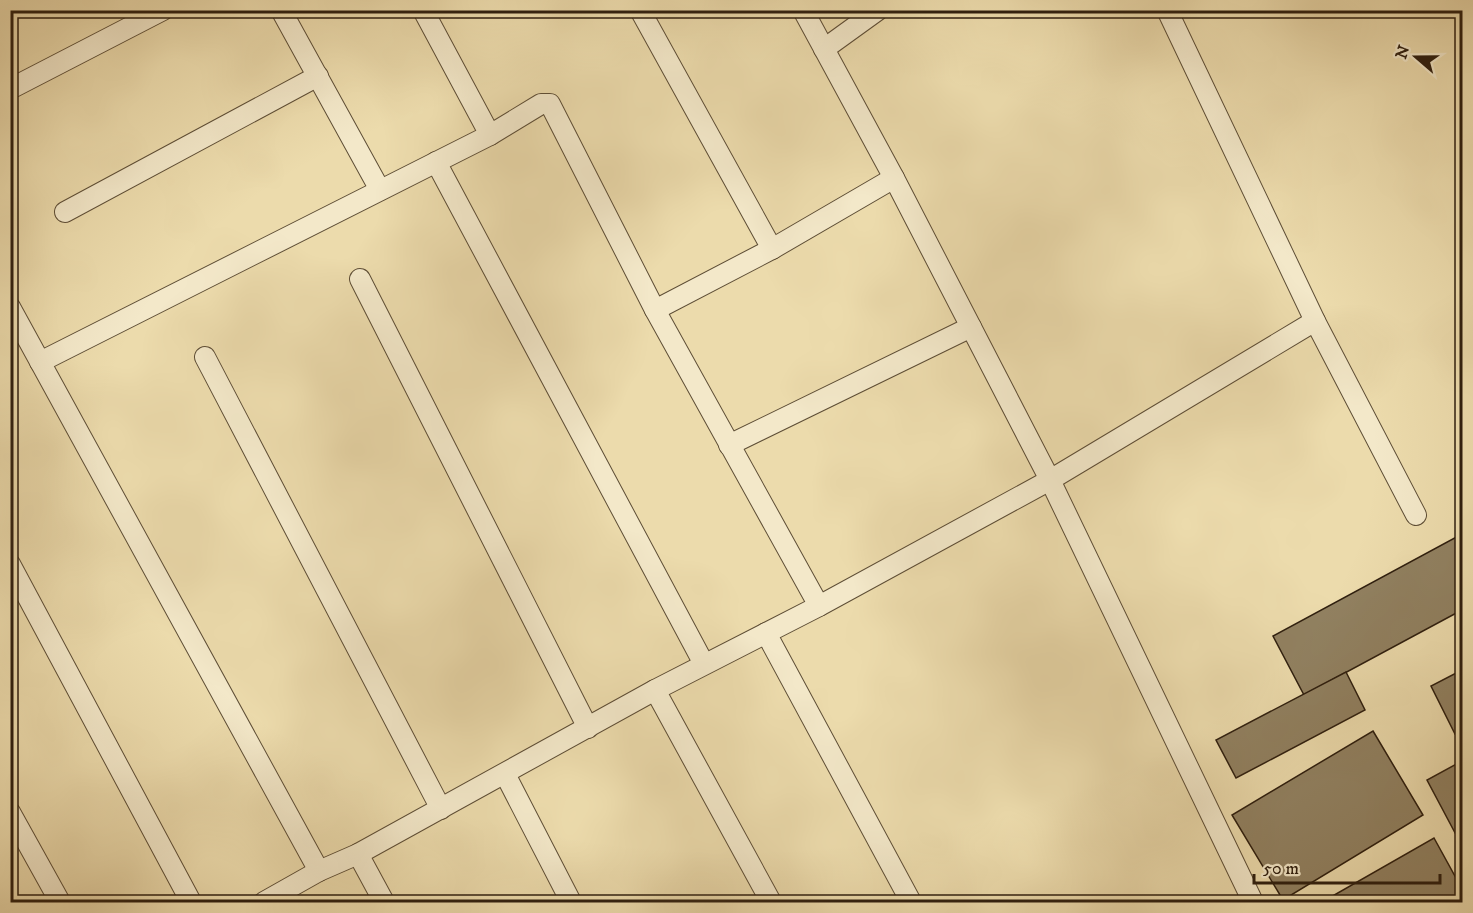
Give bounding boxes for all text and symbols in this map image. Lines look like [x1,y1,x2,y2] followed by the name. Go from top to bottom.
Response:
[1386,27,1446,87] north arrow
[1391,43,1414,62] text: N
[1254,847,1440,885] scale bar
[1263,858,1299,880] text: 50 m

